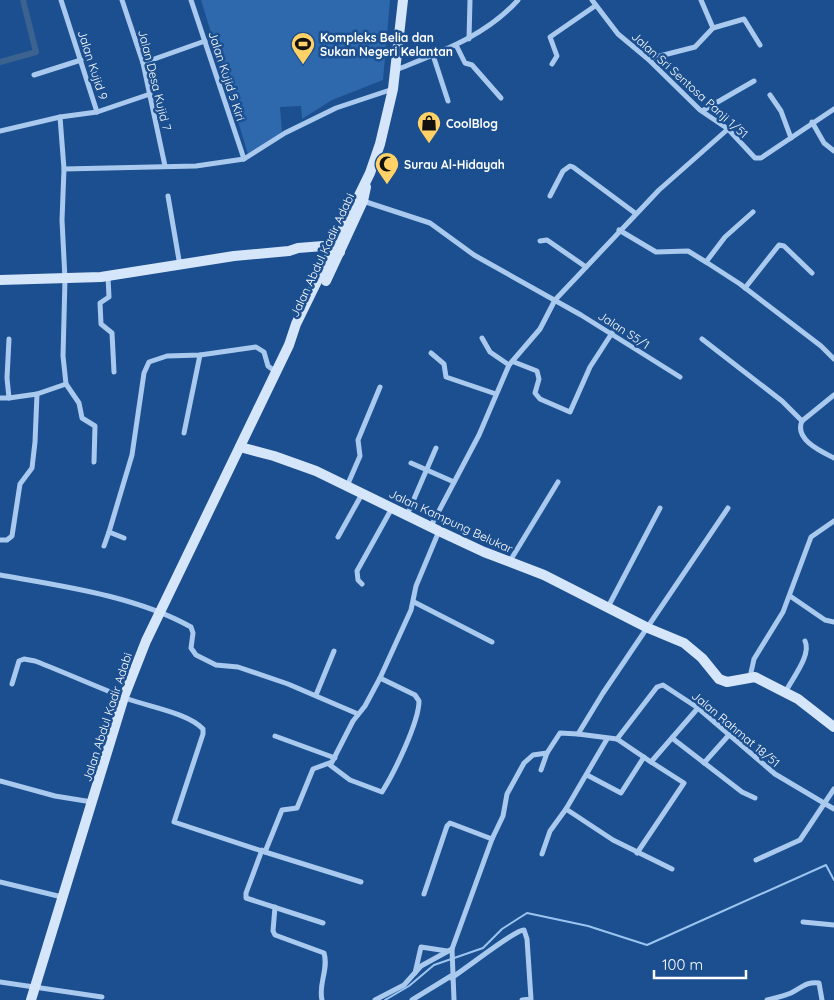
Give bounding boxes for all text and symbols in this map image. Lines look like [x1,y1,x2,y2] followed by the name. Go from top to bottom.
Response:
[75,28,111,102] street label: Jalan Kujid 9
[135,28,175,132] street label: Jalan Desa Kujid 7
[205,29,249,123] street label: Jalan Kujid 5 Kiri
[629,29,751,141] street label: Jalan Sri Sentosa Panji 1/51
[320,30,453,59] place label: Kompleks Belia dan Sukan Negeri Kelantan
[290,31,316,65] sports icon: Kompleks Belia dan Sukan Negeri Kelantan
[416,110,442,144] shop icon: CoolBlog
[446,116,498,131] place label: CoolBlog
[374,151,400,185] mosque icon: Surau Al-Hidayah
[404,157,505,172] place label: Surau Al-Hidayah
[287,191,357,319] street label: Jalan Abdul Kadir Adabi
[595,308,653,352] street label: Jalan S5/1
[387,486,516,556] street label: Jalan Kampung Belukar
[79,650,135,784] street label: Jalan Abdul Kadir Adabi
[689,688,783,770] street label: Jalan Rahmat 18/51
[654,948,746,980] scale bar
[662,955,703,974] text: 100 m

